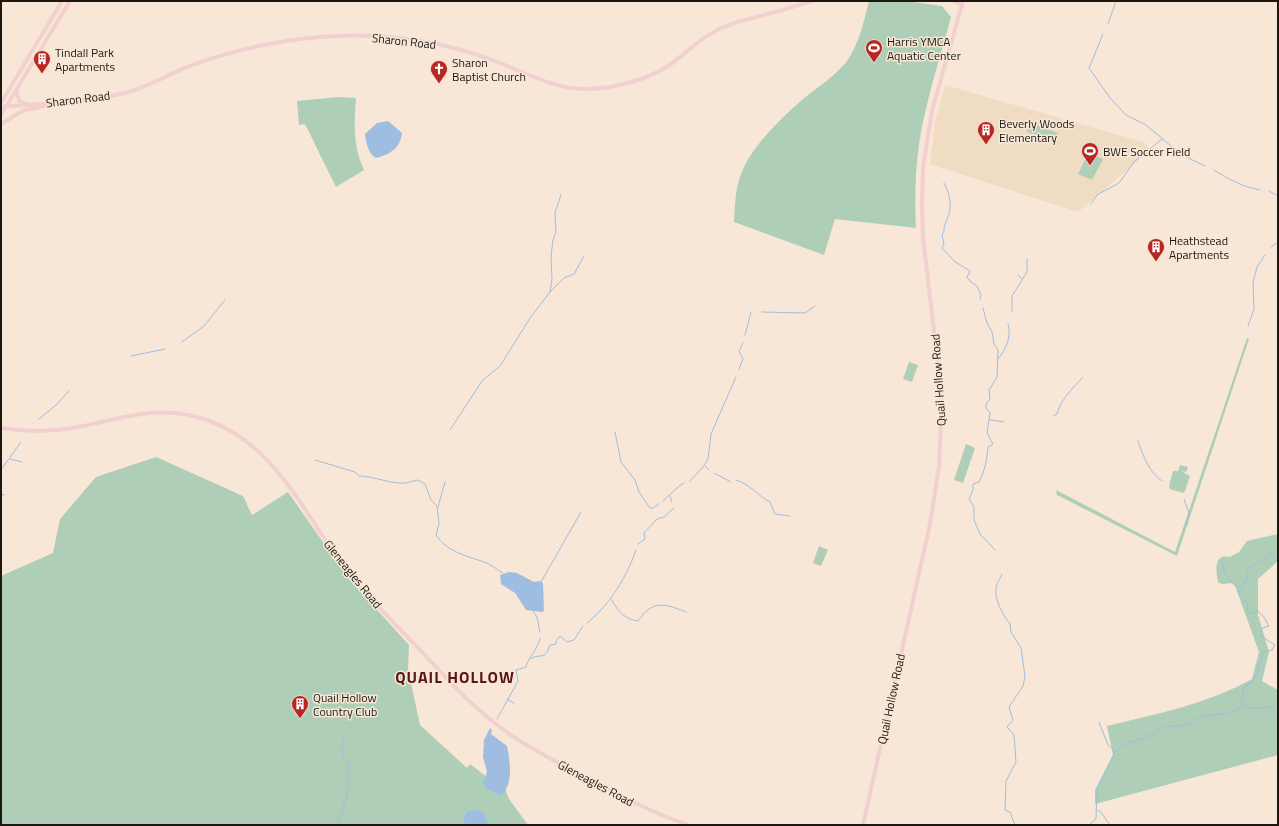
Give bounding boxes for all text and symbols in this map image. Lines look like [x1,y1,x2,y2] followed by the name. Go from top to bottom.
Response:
[371,28,437,54] street label: Sharon Road
[887,32,961,65] place label: Harris YMCA Aquatic Center
[864,38,884,63] sports icon: Harris YMCA Aquatic Center
[55,43,116,76] place label: Tindall Park Apartments
[32,49,52,74] building icon: Tindall Park Apartments
[452,53,526,86] place label: Sharon Baptist Church
[429,59,449,84] church icon: Sharon Baptist Church
[45,86,111,112] street label: Sharon Road
[999,114,1075,147] place label: Beverly Woods Elementary
[976,120,996,145] building icon: Beverly Woods Elementary
[1080,141,1100,166] sports icon: BWE Soccer Field
[1103,142,1190,161] place label: BWE Soccer Field
[1169,231,1230,264] place label: Heathstead Apartments
[1146,237,1166,262] building icon: Heathstead Apartments
[925,333,951,427] street label: Quail Hollow Road
[319,535,387,613] street label: Gleneagles Road
[872,652,910,746] street label: Quail Hollow Road
[395,665,515,689] district label: QUAIL HOLLOW
[313,688,377,721] place label: Quail Hollow Country Club
[290,694,310,719] building icon: Quail Hollow Country Club
[554,755,638,811] street label: Gleneagles Road

